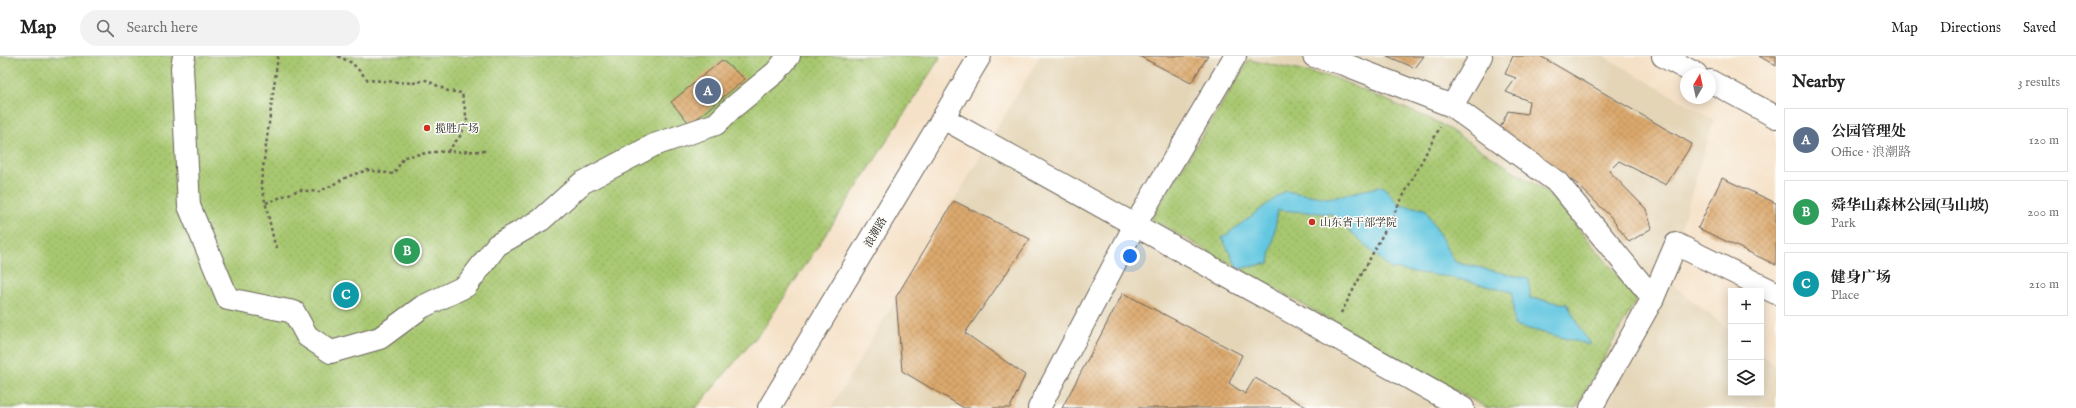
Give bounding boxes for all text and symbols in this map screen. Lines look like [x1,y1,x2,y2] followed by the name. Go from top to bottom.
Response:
[80,10,360,46] search box
[20,16,56,40] text: Map
[94,17,116,39] icon: search
[126,18,198,37] text: Search here
[1891,19,1918,37] text: Map
[1940,19,2001,37] text: Directions
[2023,19,2056,37] text: Saved
[1680,68,1716,104] north arrow
[1792,72,1845,93] text: Nearby
[2018,74,2060,91] text: 3 results
[695,76,721,106] pin: A
[435,122,479,136] place label: 揽胜广场
[1831,122,1906,141] text: 公园管理处
[422,123,432,133] marker: 揽胜广场
[1802,132,1810,149] text: A
[2029,132,2059,149] text: 120 m
[1831,144,1911,161] text: Office · 浪潮路
[1831,196,1989,215] text: 舜华山森林公园(马山坡)
[1802,204,1810,221] text: B
[2027,204,2059,221] text: 200 m
[861,215,890,250] street label: 浪潮路
[1831,215,1856,232] text: Park
[1320,216,1397,230] place label: 山东省干部学院
[1307,217,1317,227] marker: 山东省干部学院
[394,236,420,266] pin: B
[1120,246,1140,266] your location
[1831,268,1891,287] text: 健身广场
[1801,276,1811,293] text: C
[2029,276,2059,293] text: 210 m
[333,280,359,310] pin: C
[1831,287,1859,304] text: Place
[1728,288,1764,396] map controls
[1728,288,1764,324] button: +
[1728,324,1764,360] button: −
[1728,360,1764,396] button: layers

